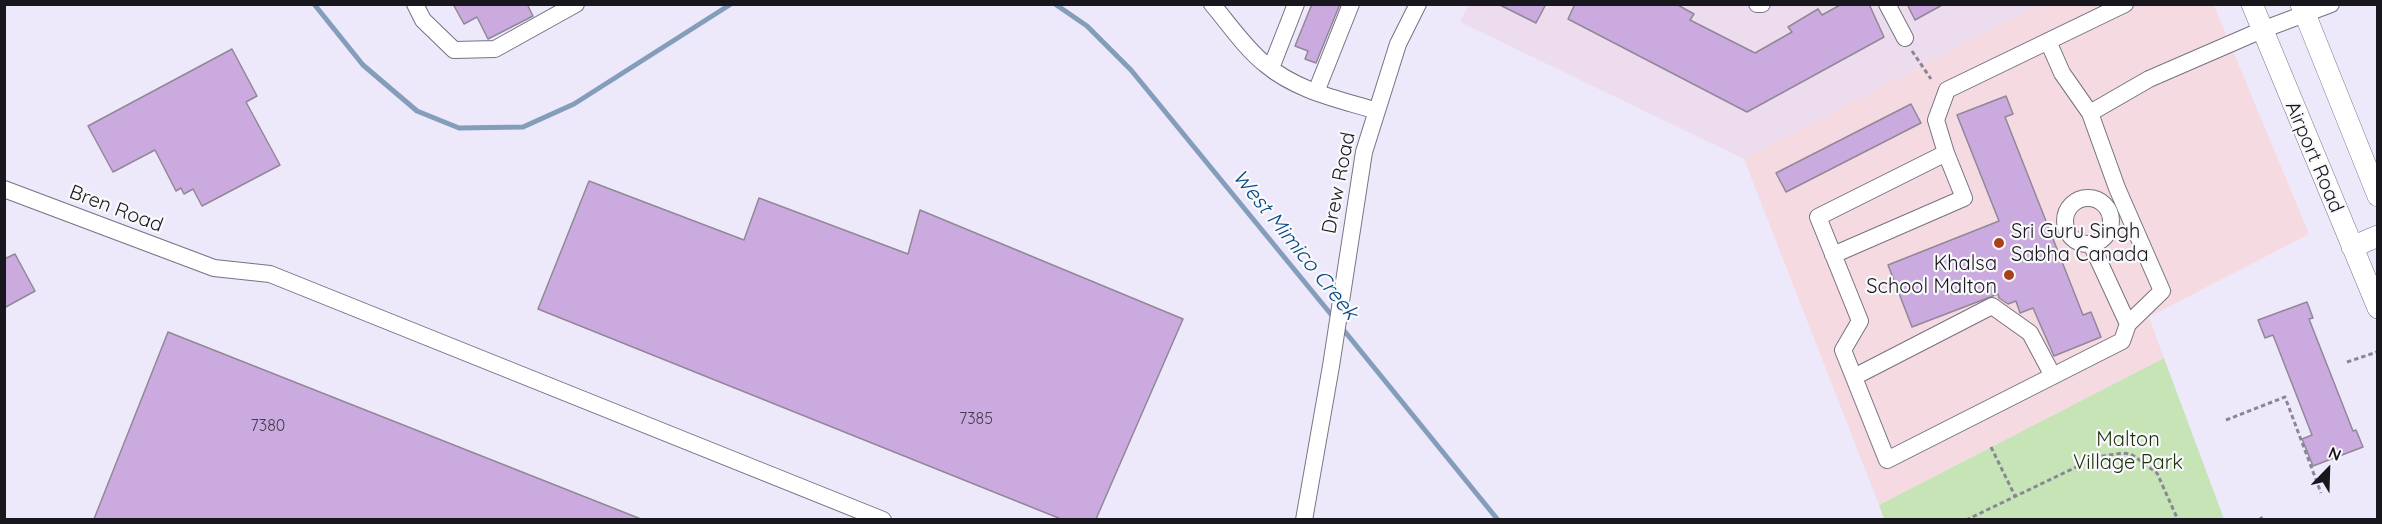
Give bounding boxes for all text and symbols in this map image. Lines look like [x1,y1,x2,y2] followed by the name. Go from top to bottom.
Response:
[2280,98,2348,216] street label: Airport Road
[1317,130,1361,236] street label: Drew Road
[1227,165,1363,325] water label: West Mimico Creek
[66,180,166,238] street label: Bren Road
[2011,220,2149,267] place label: Sri Guru Singh Sabha Canada
[1992,236,2006,250] marker: Sri Guru Singh Sabha Canada
[1866,252,1997,299] place label: Khalsa School Malton
[2002,268,2016,282] marker: Khalsa School Malton
[959,409,993,429] house number: 7385
[251,416,285,436] house number: 7380
[2073,428,2183,475] park label: Malton Village Park
[2298,440,2358,500] north arrow
[2326,442,2344,465] text: N

